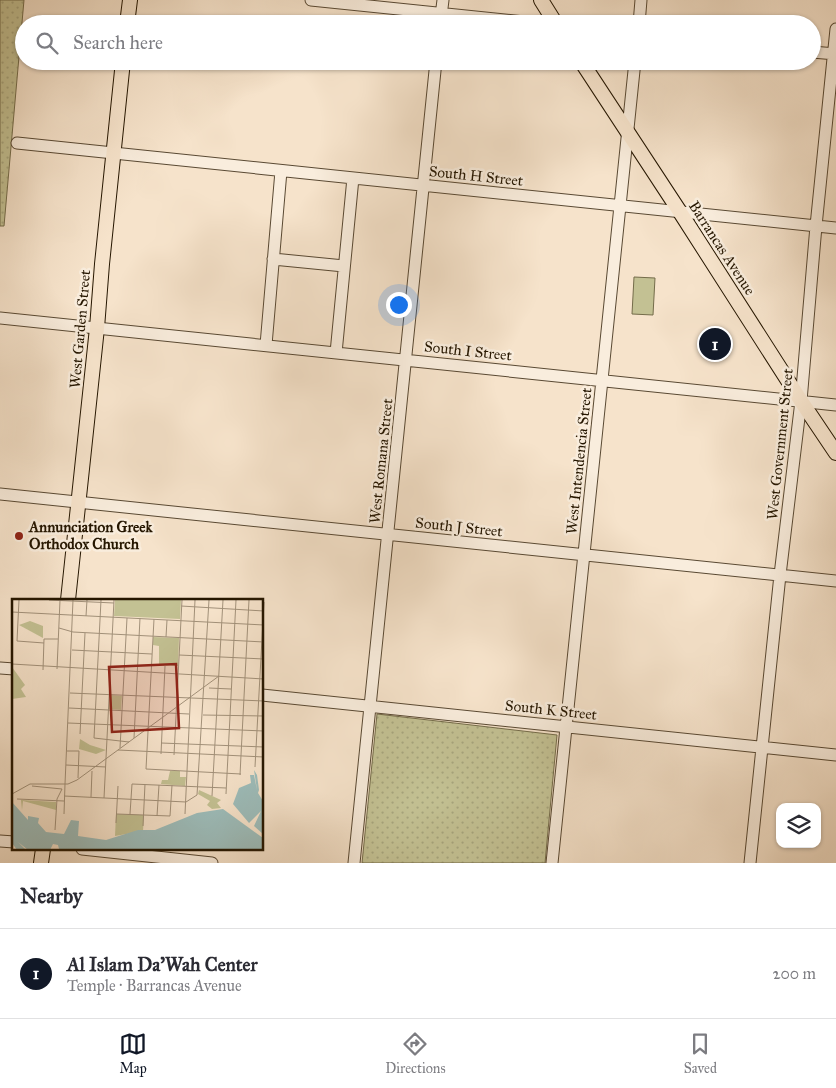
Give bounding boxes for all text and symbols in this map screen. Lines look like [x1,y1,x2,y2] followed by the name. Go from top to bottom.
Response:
[15,15,821,70] search box
[33,29,61,57] icon: search
[73,31,163,54] text: Search here
[428,162,525,190] street label: South H Street
[685,198,759,298] street label: Barrancas Avenue
[66,268,94,389] street label: West Garden Street
[386,292,412,318] your location
[699,325,731,363] pin: 1
[423,337,513,365] street label: South I Street
[763,367,797,521] street label: West Government Street
[562,386,596,535] street label: West Intendencia Street
[365,397,397,525] street label: West Romana Street
[414,513,504,542] street label: South J Street
[28,518,153,553] place label: Annunciation Greek Orthodox Church
[13,530,25,542] marker: Annunciation Greek Orthodox Church
[12,599,264,850] inset map
[504,696,599,724] street label: South K Street
[776,803,821,848] map controls
[776,803,821,848] button: layers
[20,883,83,909] text: Nearby
[67,953,258,976] text: Al Islam Da'Wah Center
[33,964,39,983] text: 1
[773,964,816,983] text: 200 m
[67,976,242,995] text: Temple · Barrancas Avenue
[119,1030,147,1077] tab: Map
[385,1030,446,1077] tab: Directions
[684,1030,717,1077] tab: Saved

